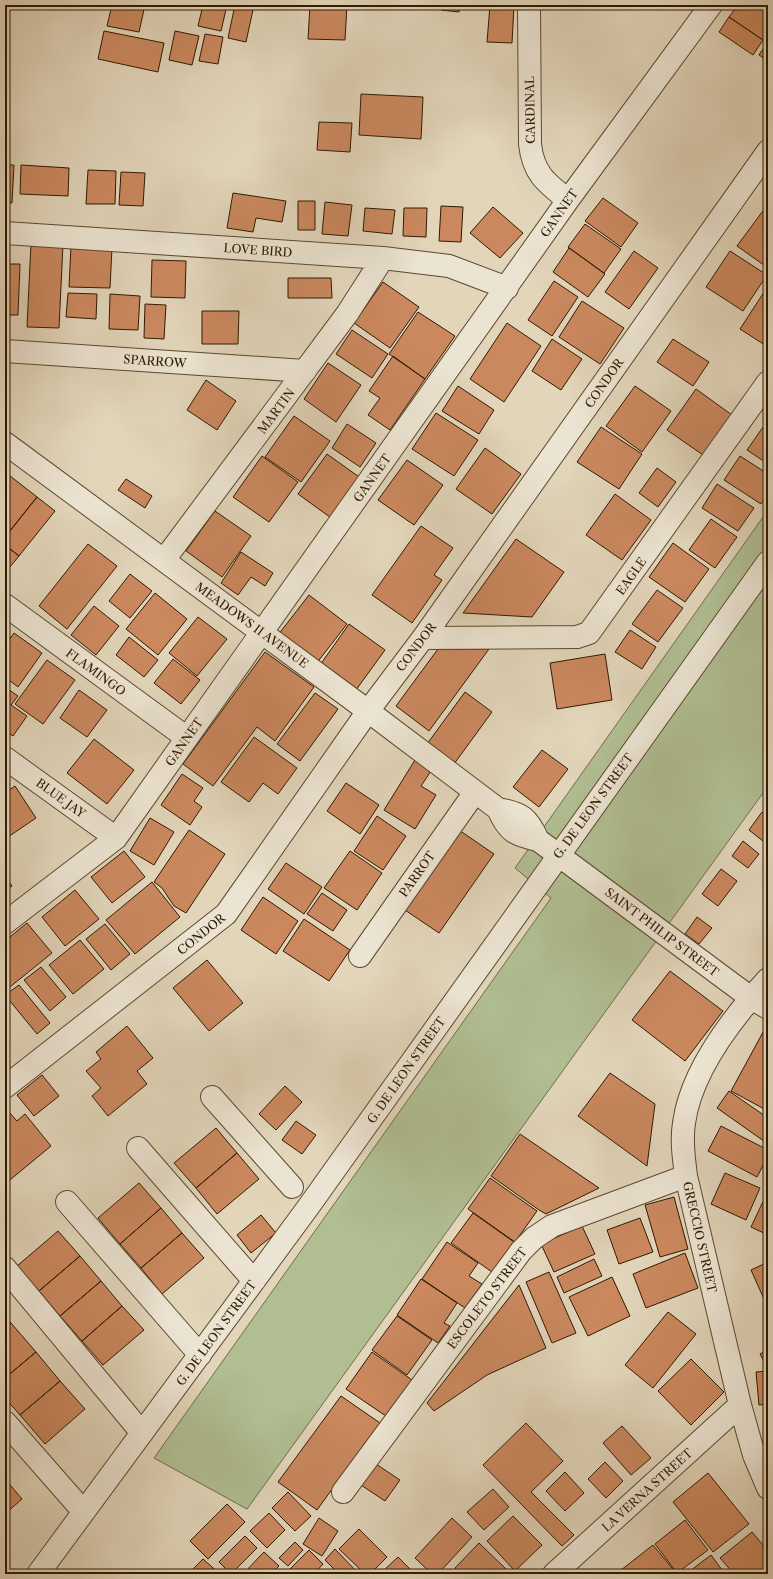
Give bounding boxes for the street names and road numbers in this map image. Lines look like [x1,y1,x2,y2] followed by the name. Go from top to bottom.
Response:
[522,76,538,144] street label: CARDINAL
[537,186,581,240] street label: GANNET
[223,240,293,260] street label: LOVE BIRD
[123,351,188,371] street label: SPARROW
[581,354,627,411] street label: CONDOR
[254,385,298,437] street label: MARTIN
[350,451,394,505] street label: GANNET
[613,554,649,598] street label: EAGLE
[193,579,311,671] street label: MEADOWS II AVENUE
[393,619,440,674] street label: CONDOR
[63,645,129,699] street label: FLAMINGO
[162,715,206,769] street label: GANNET
[550,750,636,862] street label: G. DE LEON STREET
[33,775,89,821] street label: BLUE JAY
[396,848,438,900] street label: PARROT
[602,884,722,980] street label: SAINT PHILIP STREET
[174,909,229,958] street label: CONDOR
[364,1014,448,1126] street label: G. DE LEON STREET
[680,1180,720,1294] street label: GRECCIO STREET
[444,1244,530,1352] street label: ESCOLETO STREET
[173,1277,259,1389] street label: G. DE LEON STREET
[599,1445,695,1535] street label: LA VERNA STREET

